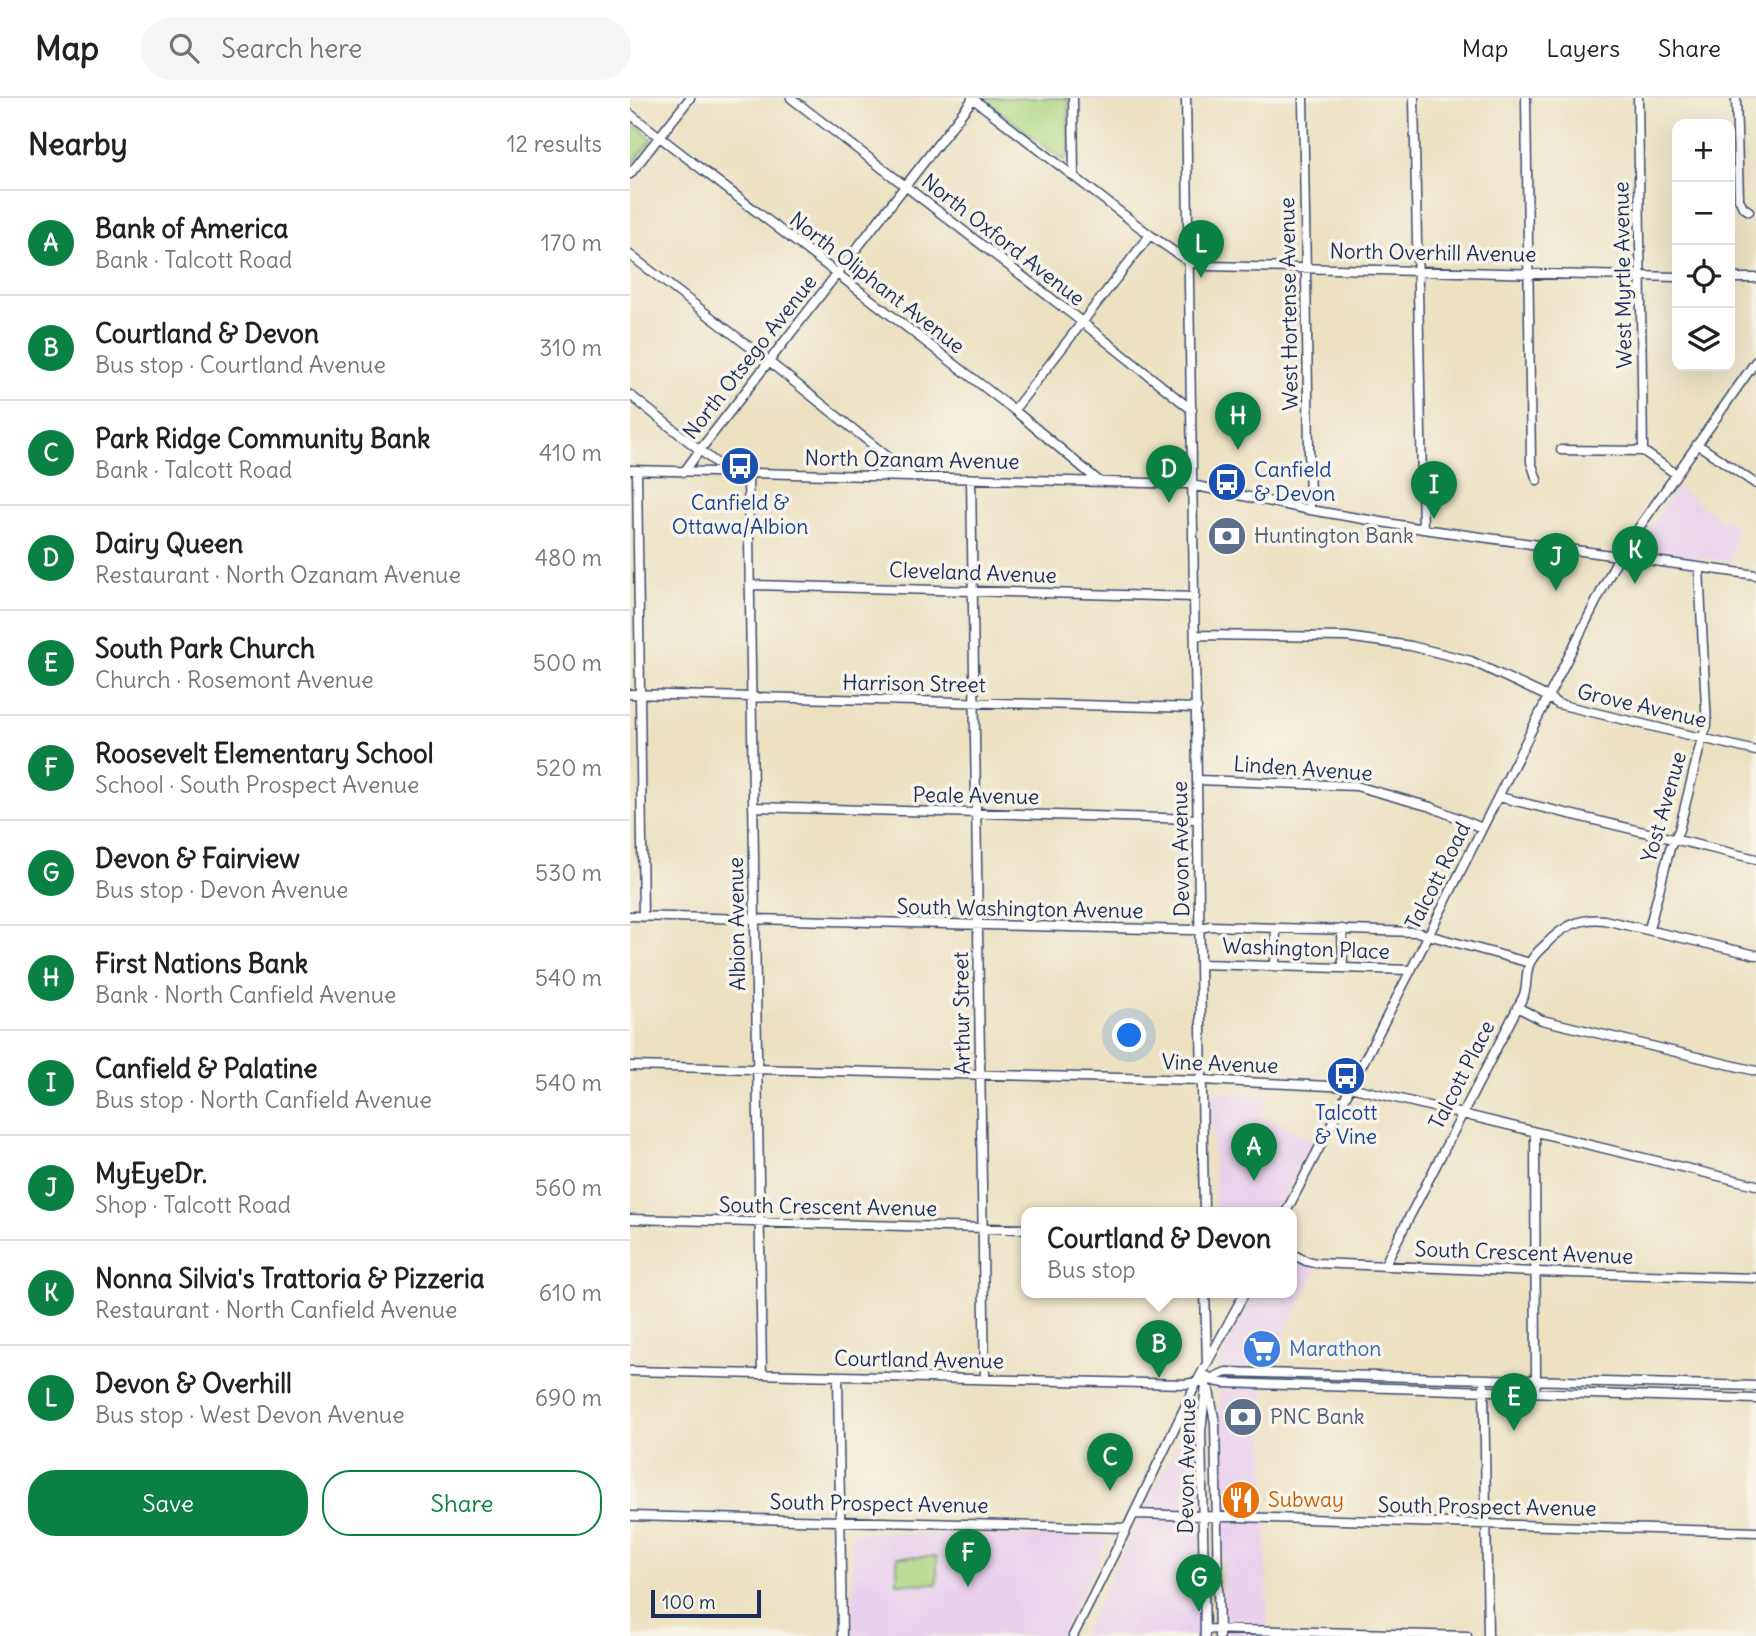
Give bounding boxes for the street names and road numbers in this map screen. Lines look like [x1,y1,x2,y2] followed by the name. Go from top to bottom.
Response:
[916,167,1090,312] street label: North Oxford Avenue
[1607,181,1638,369] street label: West Myrtle Avenue
[1273,197,1304,411] street label: West Hortense Avenue
[784,206,970,359] street label: North Oliphant Avenue
[1329,237,1537,268] street label: North Overhill Avenue
[677,269,822,445] street label: North Otsego Avenue
[804,444,1020,475] street label: North Ozanam Avenue
[889,556,1057,589] street label: Cleveland Avenue
[842,669,986,698] street label: Harrison Street
[1575,677,1710,734] street label: Grove Avenue
[1635,748,1692,865] street label: Yost Avenue
[1233,750,1374,787] street label: Linden Avenue
[913,781,1040,810] street label: Peale Avenue
[1166,781,1195,917] street label: Devon Avenue
[1399,818,1476,934] street label: Talcott Road
[722,857,751,991] street label: Albion Avenue
[896,893,1144,924] street label: South Washington Avenue
[1222,932,1390,965] street label: Washington Place
[947,951,976,1075] street label: Arthur Street
[1423,1016,1500,1134] street label: Talcott Place
[1161,1048,1279,1079] street label: Vine Avenue
[719,1191,937,1222] street label: South Crescent Avenue
[1414,1235,1634,1270] street label: South Crescent Avenue
[834,1345,1004,1374] street label: Courtland Avenue
[1172,1398,1201,1534] street label: Devon Avenue
[769,1488,989,1519] street label: South Prospect Avenue
[1377,1491,1597,1522] street label: South Prospect Avenue

